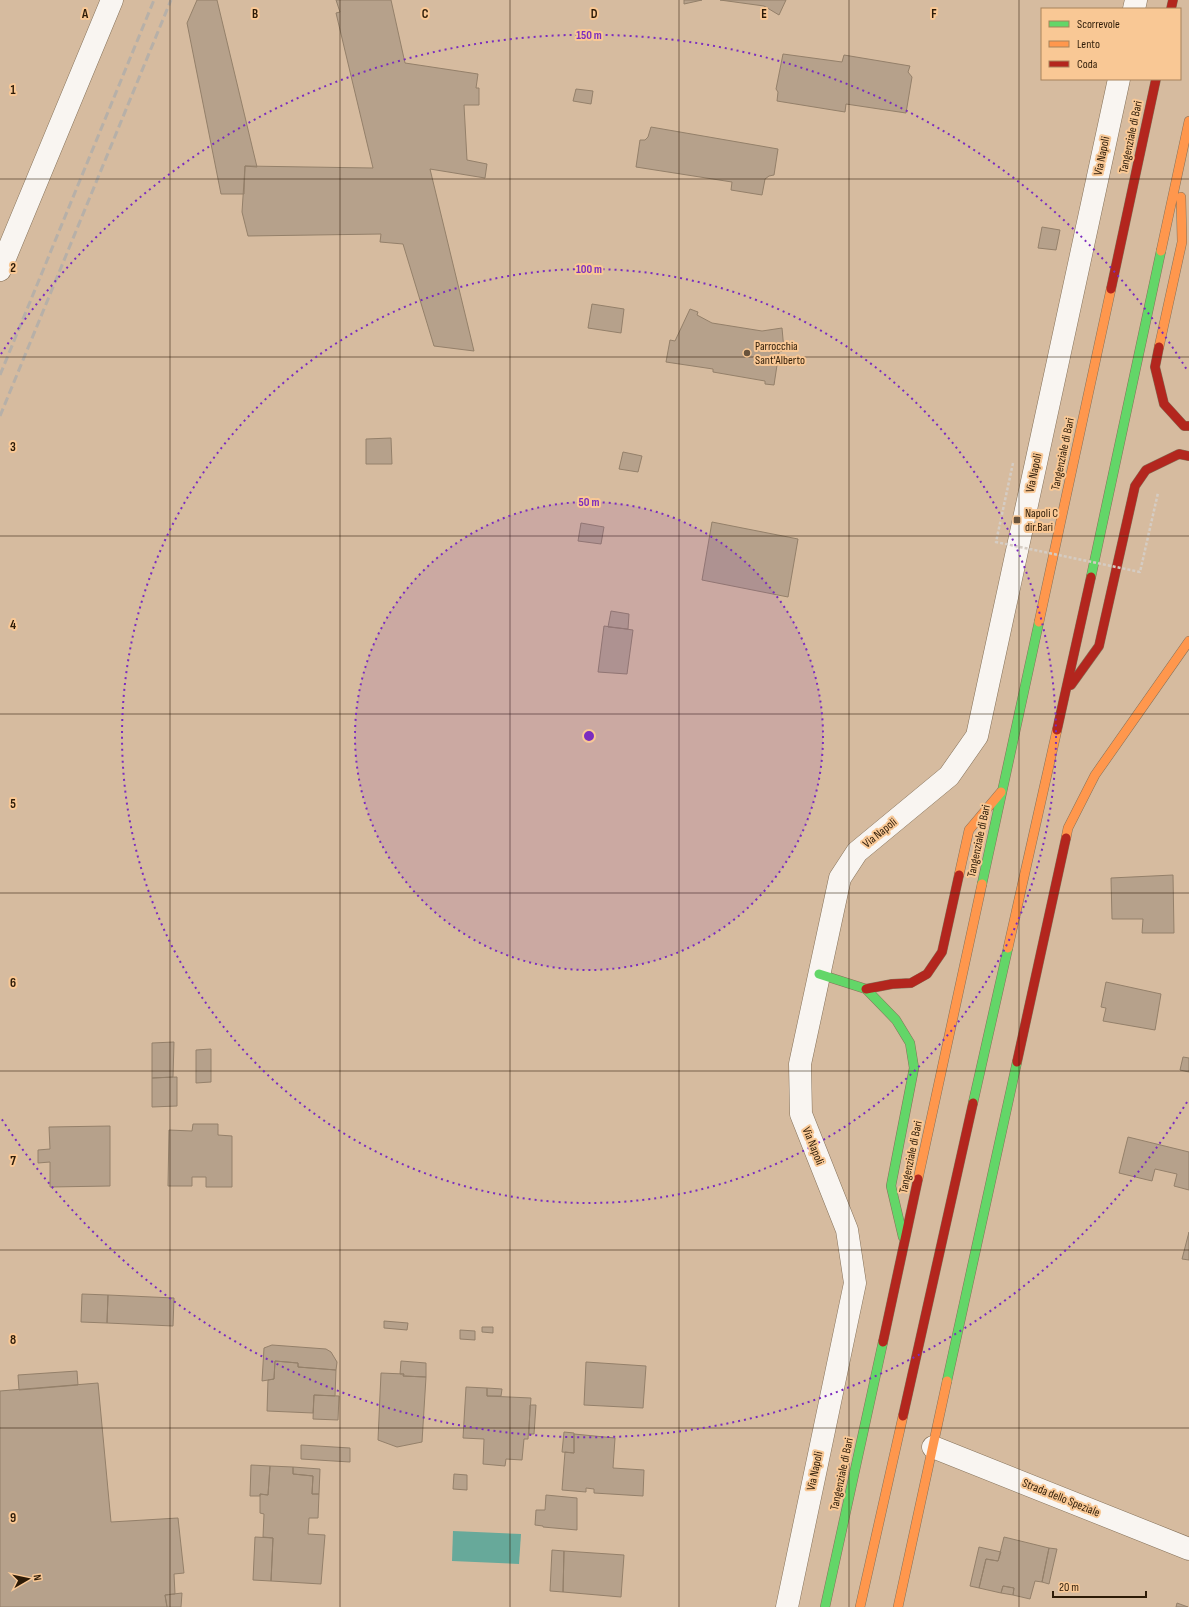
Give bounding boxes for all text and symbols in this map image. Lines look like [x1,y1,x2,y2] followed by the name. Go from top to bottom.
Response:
[81,6,89,22] text: A
[252,6,258,22] text: B
[422,6,429,22] text: C
[591,6,598,22] text: D
[761,6,767,22] text: E
[931,6,937,22] text: F
[1041,8,1181,80] legend
[1077,17,1120,32] text: Scorrevole
[576,28,602,43] text: 150 m
[1077,37,1100,52] text: Lento
[1077,57,1098,72] text: Coda
[10,82,16,98] text: 1
[1116,100,1146,174] street label: Tangenziale di Bari
[1091,135,1113,177] street label: Via Napoli
[10,260,16,276] text: 2
[576,262,602,277] text: 100 m
[755,339,805,368] place label: Parrocchia Sant'Alberto
[742,348,752,358] marker: Parrocchia Sant'Alberto
[1048,417,1078,491] street label: Tangenziale di Bari
[10,439,16,455] text: 3
[1023,452,1045,494] street label: Via Napoli
[579,495,599,510] text: 50 m
[1025,506,1058,535] place label: Napoli C dir.Bari
[1012,515,1022,525] marker: Napoli C dir.Bari
[10,617,16,633] text: 4
[582,729,596,743] centre of rings
[10,796,16,812] text: 5
[964,804,994,878] street label: Tangenziale di Bari
[860,815,900,851] street label: Via Napoli
[10,975,16,991] text: 6
[896,1120,926,1194] street label: Tangenziale di Bari
[799,1125,827,1167] street label: Via Napoli
[10,1153,16,1169] text: 7
[10,1332,16,1348] text: 8
[827,1437,857,1511] street label: Tangenziale di Bari
[804,1450,826,1492] street label: Via Napoli
[1020,1476,1102,1520] street label: Strada dello Speziale
[10,1510,16,1526] text: 9
[8,1559,48,1599] north arrow
[1053,1573,1146,1599] scale bar
[31,1574,44,1582] text: N
[1059,1580,1079,1595] text: 20 m

